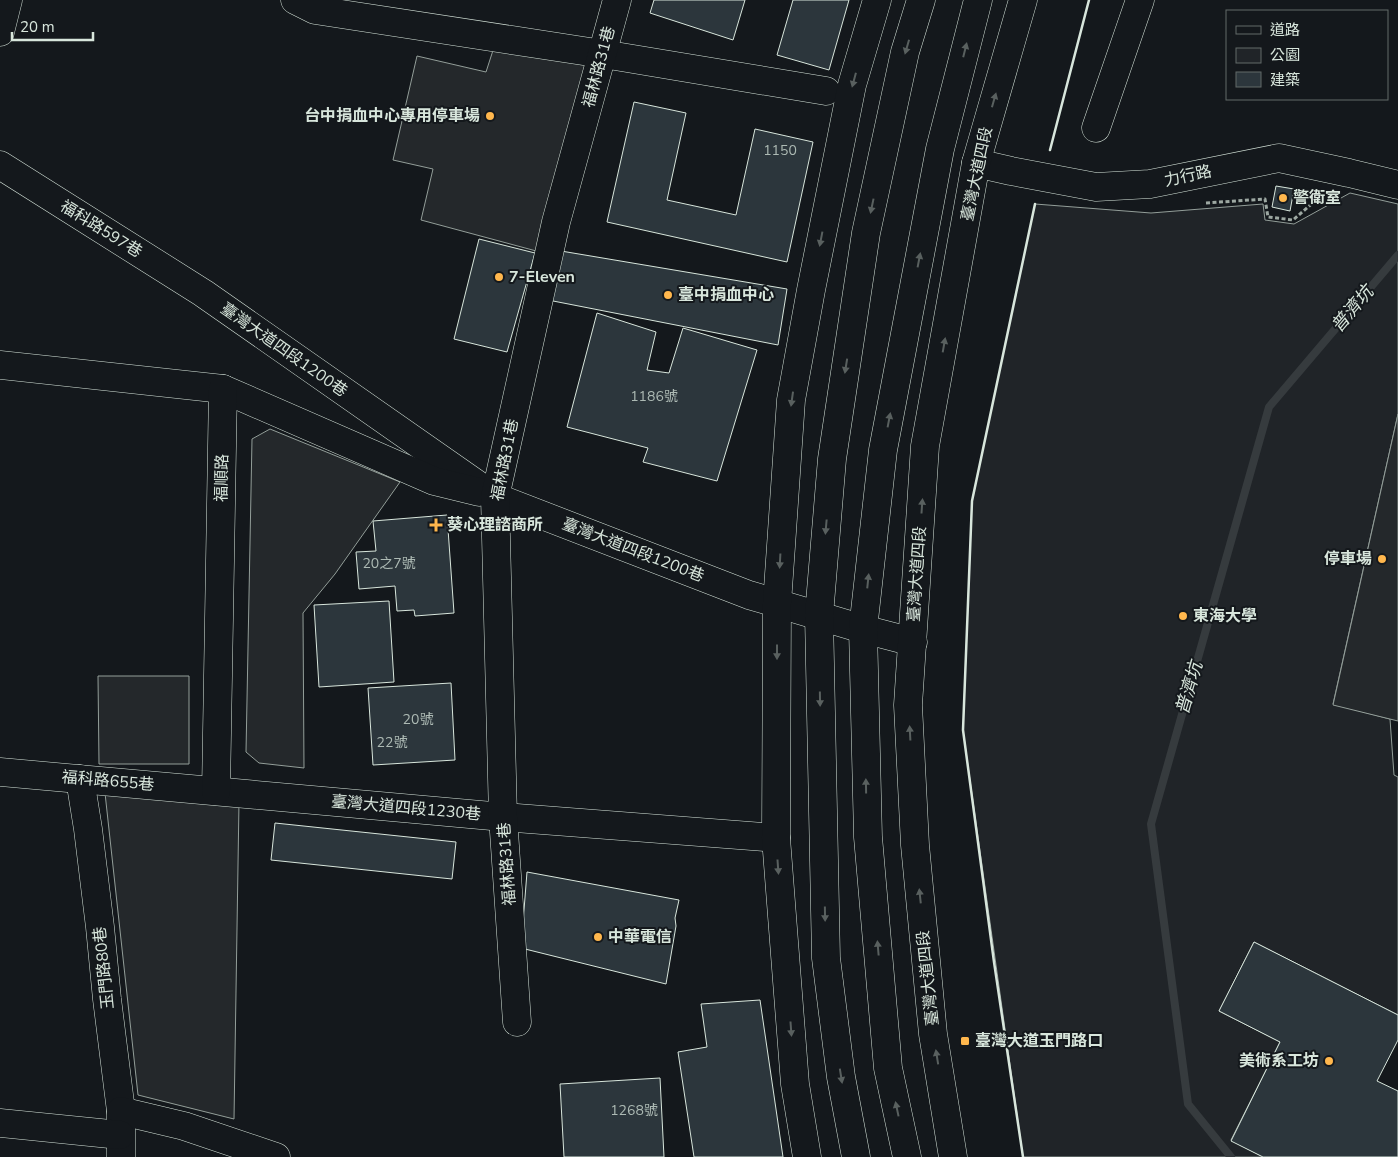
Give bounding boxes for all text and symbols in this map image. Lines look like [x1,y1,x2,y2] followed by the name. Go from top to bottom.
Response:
[12,10,94,42] scale bar
[1226,10,1388,100] legend
[20,17,55,37] text: 20 m
[1270,20,1300,40] text: 道路
[578,24,620,110] street label: 福林路31巷
[902,39,910,54] one-way arrow
[961,43,969,58] one-way arrow
[1270,45,1300,65] text: 公園
[1270,70,1300,90] text: 建築
[849,73,857,88] one-way arrow
[991,93,999,108] one-way arrow
[304,105,480,127] place label: 台中捐血中心專用停車場
[484,110,496,122] marker: 台中捐血中心專用停車場
[956,125,998,223] street label: 臺灣大道四段
[763,141,797,160] house number: 1150
[1162,160,1214,192] street label: 力行路
[1293,187,1341,209] place label: 警衛室
[1277,192,1289,204] marker: 警衛室
[56,195,146,263] street label: 福科路597巷
[868,198,876,214] one-way arrow
[817,232,825,247] one-way arrow
[915,253,923,268] one-way arrow
[509,266,575,288] place label: 7-Eleven
[493,271,505,283] marker: 7-Eleven
[1325,278,1380,337] water label: 普濟坑
[678,284,774,306] place label: 臺中捐血中心
[662,289,674,301] marker: 臺中捐血中心
[216,298,352,402] street label: 臺灣大道四段1200巷
[940,336,948,352] one-way arrow
[842,358,850,374] one-way arrow
[630,387,678,406] house number: 1186號
[788,392,796,408] one-way arrow
[885,411,893,427] one-way arrow
[486,417,524,503] street label: 福林路31巷
[211,454,233,502] street label: 福順路
[918,497,926,513] one-way arrow
[559,513,707,587] street label: 臺灣大道四段1200巷
[447,514,543,536] place label: 葵心理諮商所
[429,518,443,532] marker: 葵心理諮商所
[822,519,830,535] one-way arrow
[903,525,931,623] street label: 臺灣大道四段
[1324,548,1372,570] place label: 停車場
[1376,553,1388,565] marker: 停車場
[362,554,416,573] house number: 20之7號
[775,554,783,570] one-way arrow
[864,573,872,589] one-way arrow
[1193,605,1257,627] place label: 東海大學
[1177,610,1189,622] marker: 東海大學
[773,644,781,660] one-way arrow
[1170,656,1209,717] water label: 普濟坑
[817,691,825,707] one-way arrow
[403,710,433,729] house number: 20號
[905,725,913,741] one-way arrow
[377,733,407,752] house number: 22號
[61,766,155,796] street label: 福科路655巷
[862,778,870,794] one-way arrow
[330,790,482,826] street label: 臺灣大道四段1230巷
[493,822,521,906] street label: 福林路31巷
[775,859,783,875] one-way arrow
[916,887,924,903] one-way arrow
[821,906,829,922] one-way arrow
[89,925,119,1011] street label: 玉門路80巷
[608,926,672,948] place label: 中華電信
[912,929,944,1027] street label: 臺灣大道四段
[592,931,604,943] marker: 中華電信
[873,940,881,956] one-way arrow
[787,1021,795,1037] one-way arrow
[975,1030,1103,1052] place label: 臺灣大道玉門路口
[959,1035,971,1047] marker: 臺灣大道玉門路口
[933,1049,941,1065] one-way arrow
[1239,1050,1319,1072] place label: 美術系工坊
[1323,1055,1335,1067] marker: 美術系工坊
[838,1068,846,1084] one-way arrow
[610,1101,658,1120] house number: 1268號
[892,1101,900,1117] one-way arrow

